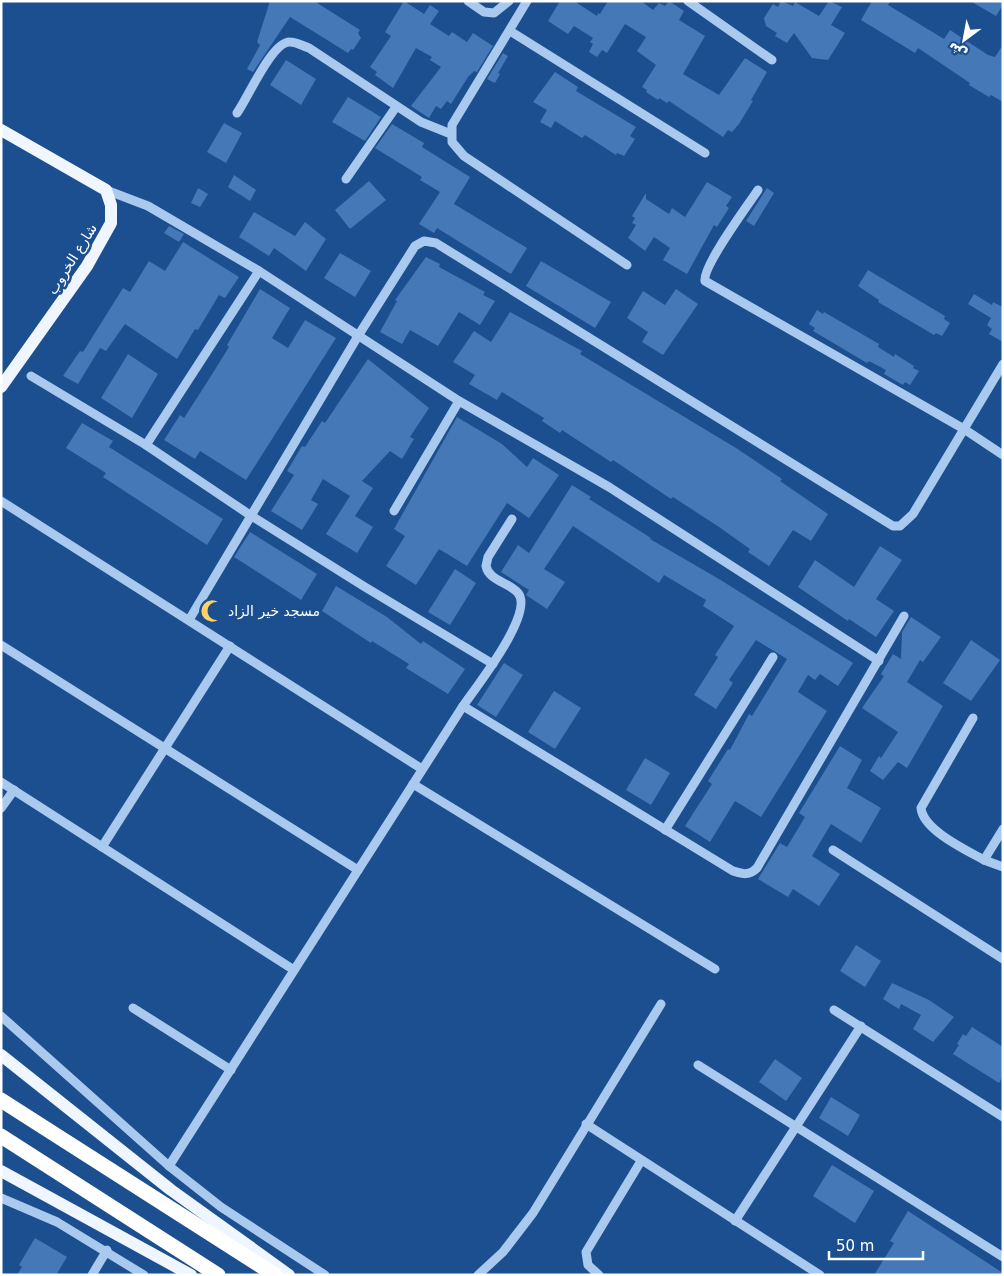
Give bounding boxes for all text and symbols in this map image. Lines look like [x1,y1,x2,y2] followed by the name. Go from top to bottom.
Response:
[939,15,989,65] north arrow
[945,39,970,63] text: ش
[44,221,101,298] street label: شارع الخروب
[199,598,225,624] mosque icon: مسجد خير الزاد
[228,603,320,620] place label: مسجد خير الزاد
[829,1228,923,1260] scale bar
[836,1237,874,1255] text: 50 m

